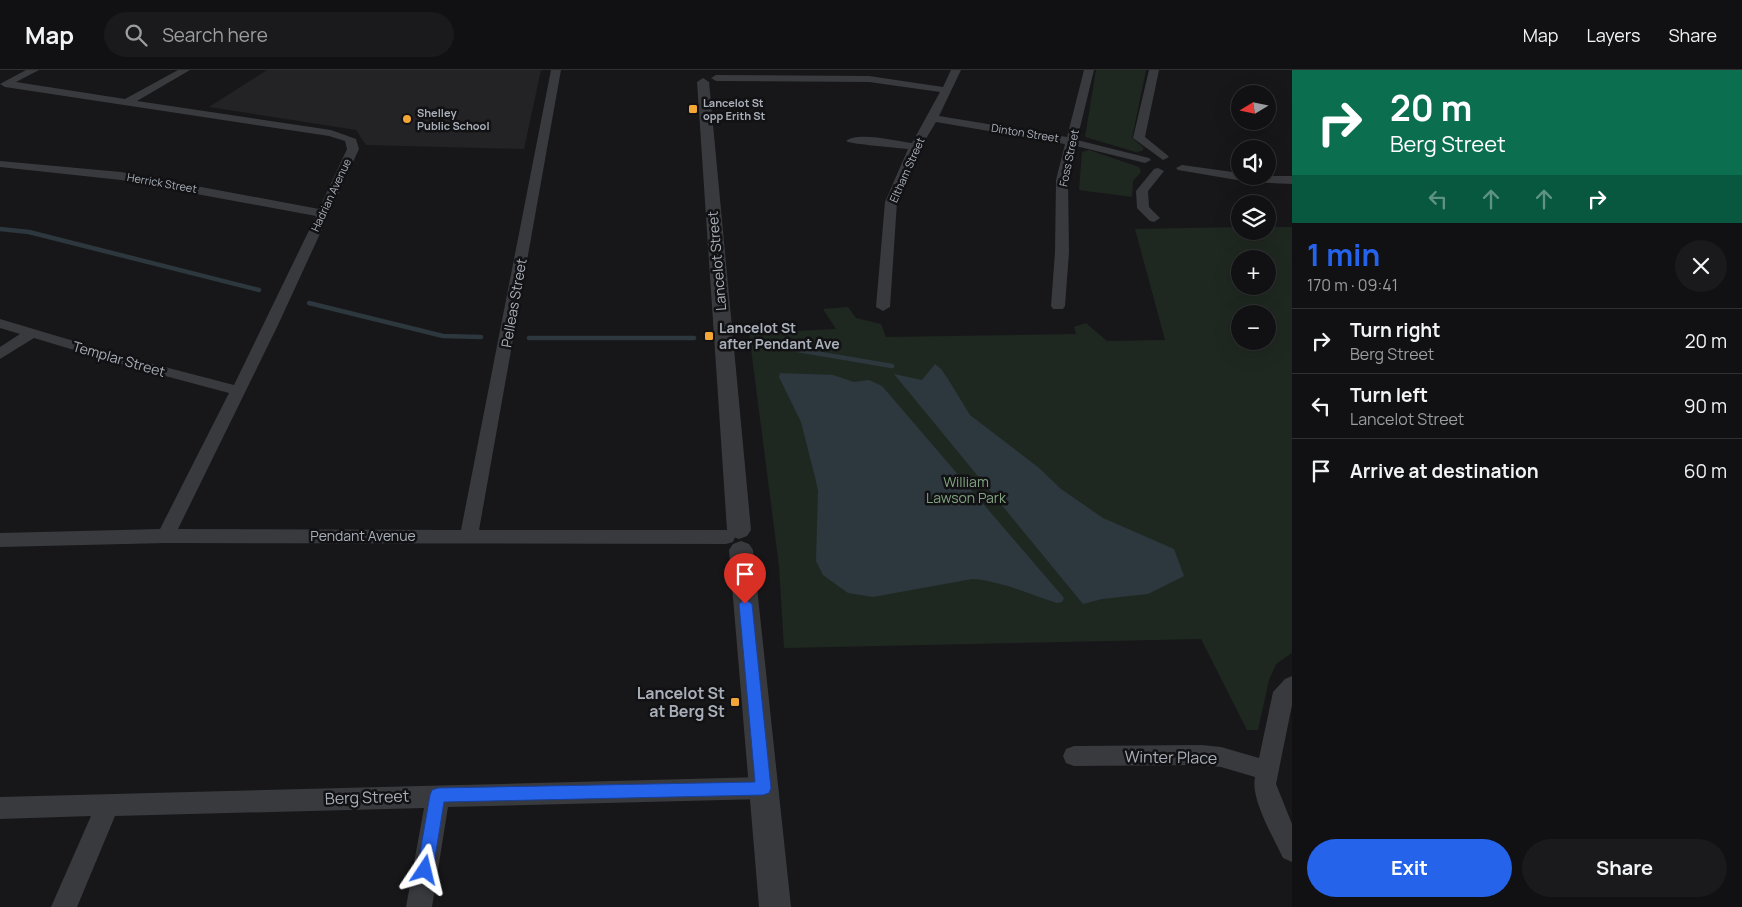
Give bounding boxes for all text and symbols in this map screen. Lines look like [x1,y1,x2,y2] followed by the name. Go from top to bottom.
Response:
[104,12,454,57] search box
[25,18,74,51] text: Map
[122,21,150,49] icon: search
[162,22,268,48] text: Search here
[1523,23,1558,47] text: Map
[1586,23,1640,47] text: Layers
[1668,23,1717,47] text: Share
[1390,84,1472,132] text: 20 m
[1231,85,1276,130] north arrow
[1231,85,1276,350] map controls
[1307,90,1372,155] icon: right
[703,95,766,123] place label: Lancelot St opp Erith St
[687,103,699,115] marker: Lancelot St opp Erith St
[417,105,490,133] place label: Shelley Public School
[401,113,413,125] marker: Shelley Public School
[990,120,1060,145] street label: Dinton Street
[1055,128,1082,188] street label: Foss Street
[1390,129,1506,159] text: Berg Street
[886,135,928,205] street label: Eltham Street
[1231,140,1276,185] button: sound
[307,155,354,234] street label: Hadrian Avenue
[126,169,198,196] street label: Herrick Street
[1424,185,1452,213] icon: left
[1477,185,1505,213] icon: ahead
[1530,185,1558,213] icon: ahead
[1583,185,1611,213] icon: right
[1231,195,1276,240] button: layers
[703,210,730,312] street label: Lancelot Street
[1307,234,1380,275] text: 1 min
[1675,240,1727,292] button: close
[1231,250,1276,295] button: +
[496,256,531,349] street label: Pelleas Street
[1307,274,1398,296] text: 170 m · 09:41
[1231,305,1276,350] button: −
[1350,317,1440,343] text: Turn right
[719,318,840,353] place label: Lancelot St after Pendant Ave
[1307,327,1335,355] icon: right
[1685,328,1727,354] text: 20 m
[703,330,715,342] marker: Lancelot St after Pendant Ave
[71,336,168,381] street label: Templar Street
[1350,343,1434,365] text: Berg Street
[1350,382,1428,408] text: Turn left
[1307,392,1335,420] icon: left
[1684,393,1727,419] text: 90 m
[1350,408,1464,430] text: Lancelot Street
[1307,457,1335,485] icon: arrive
[1350,458,1539,484] text: Arrive at destination
[1684,458,1727,484] text: 60 m
[926,472,1007,507] park label: William Lawson Park
[310,526,416,545] street label: Pendant Avenue
[724,553,766,604] pin
[731,560,759,588] icon: arrive
[637,682,725,722] place label: Lancelot St at Berg St
[729,696,741,708] marker: Lancelot St at Berg St
[1125,745,1217,769] street label: Winter Place
[325,785,409,809] street label: Berg Street
[1307,839,1512,897] button: Exit
[1522,839,1727,897] button: Share
[398,843,450,895] position arrow

